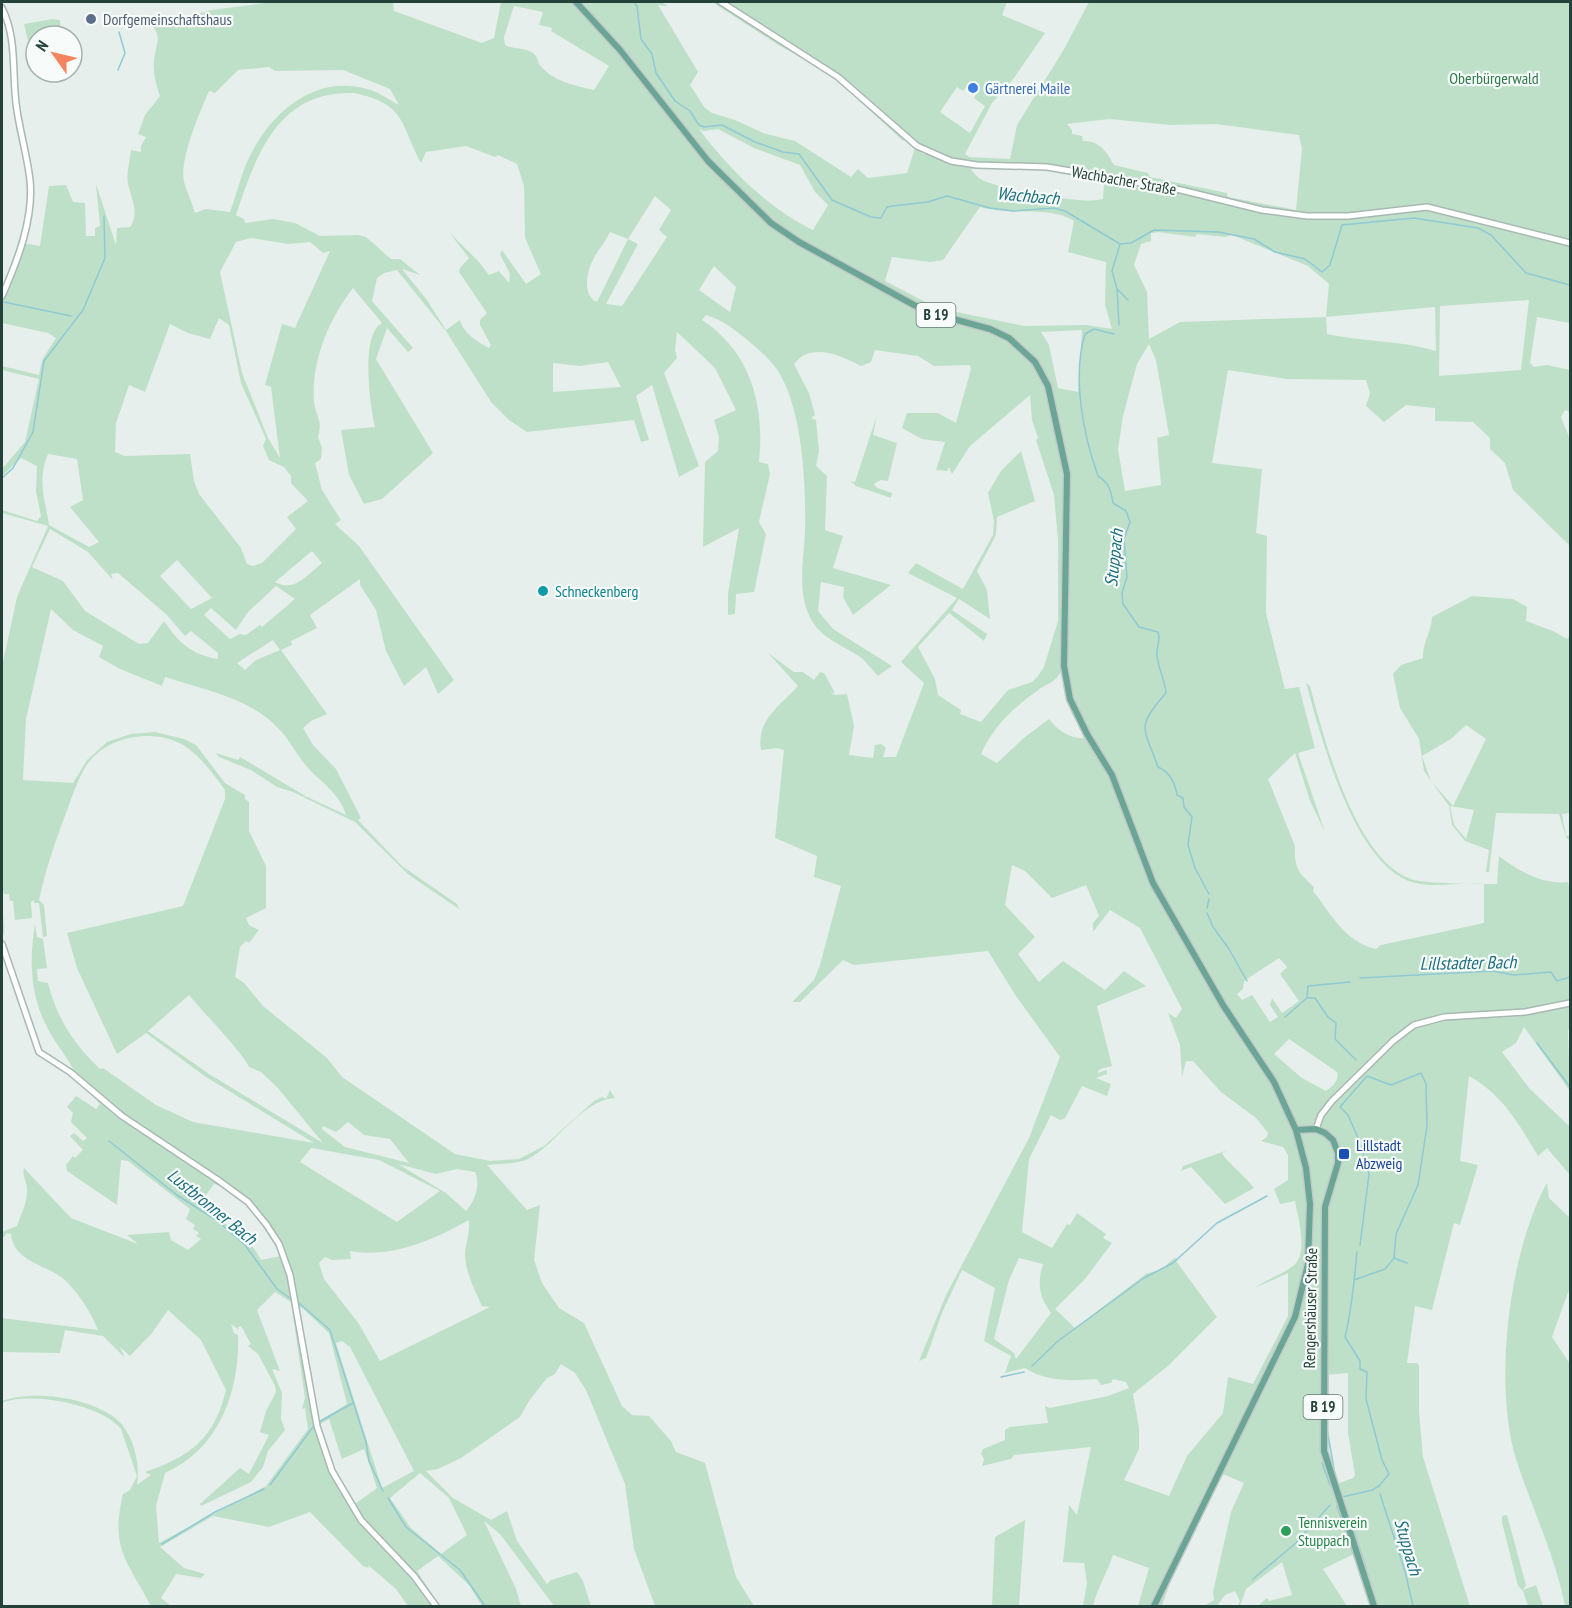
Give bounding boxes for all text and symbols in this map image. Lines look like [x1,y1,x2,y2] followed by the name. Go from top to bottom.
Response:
[103,9,232,29] place label: Dorfgemeinschaftshaus
[84,12,98,26] marker: Dorfgemeinschaftshaus
[24,24,84,84] north arrow
[31,36,52,55] text: N
[1449,68,1539,88] park label: Oberbürgerwald
[985,78,1070,98] place label: Gärtnerei Maile
[966,81,980,95] marker: Gärtnerei Maile
[1070,161,1178,199] street label: Wachbacher Straße
[996,181,1061,210] water label: Wachbach
[916,303,956,327] road number: B 19
[1099,527,1128,588] water label: Stuppach
[555,581,638,601] place label: Schneckenberg
[536,584,550,598] marker: Schneckenberg
[1419,950,1518,975] water label: Lillstadter Bach
[1356,1135,1402,1173] place label: Lillstadt Abzweig
[1337,1147,1351,1161] marker: Lillstadt Abzweig
[163,1164,263,1250] water label: Lustbronner Bach
[1299,1248,1321,1368] street label: Rengershäuser Straße
[1304,1395,1342,1419] road number: B 19
[1298,1512,1367,1550] place label: Tennisverein Stuppach
[1389,1516,1428,1579] water label: Stuppach
[1279,1524,1293,1538] marker: Tennisverein Stuppach

